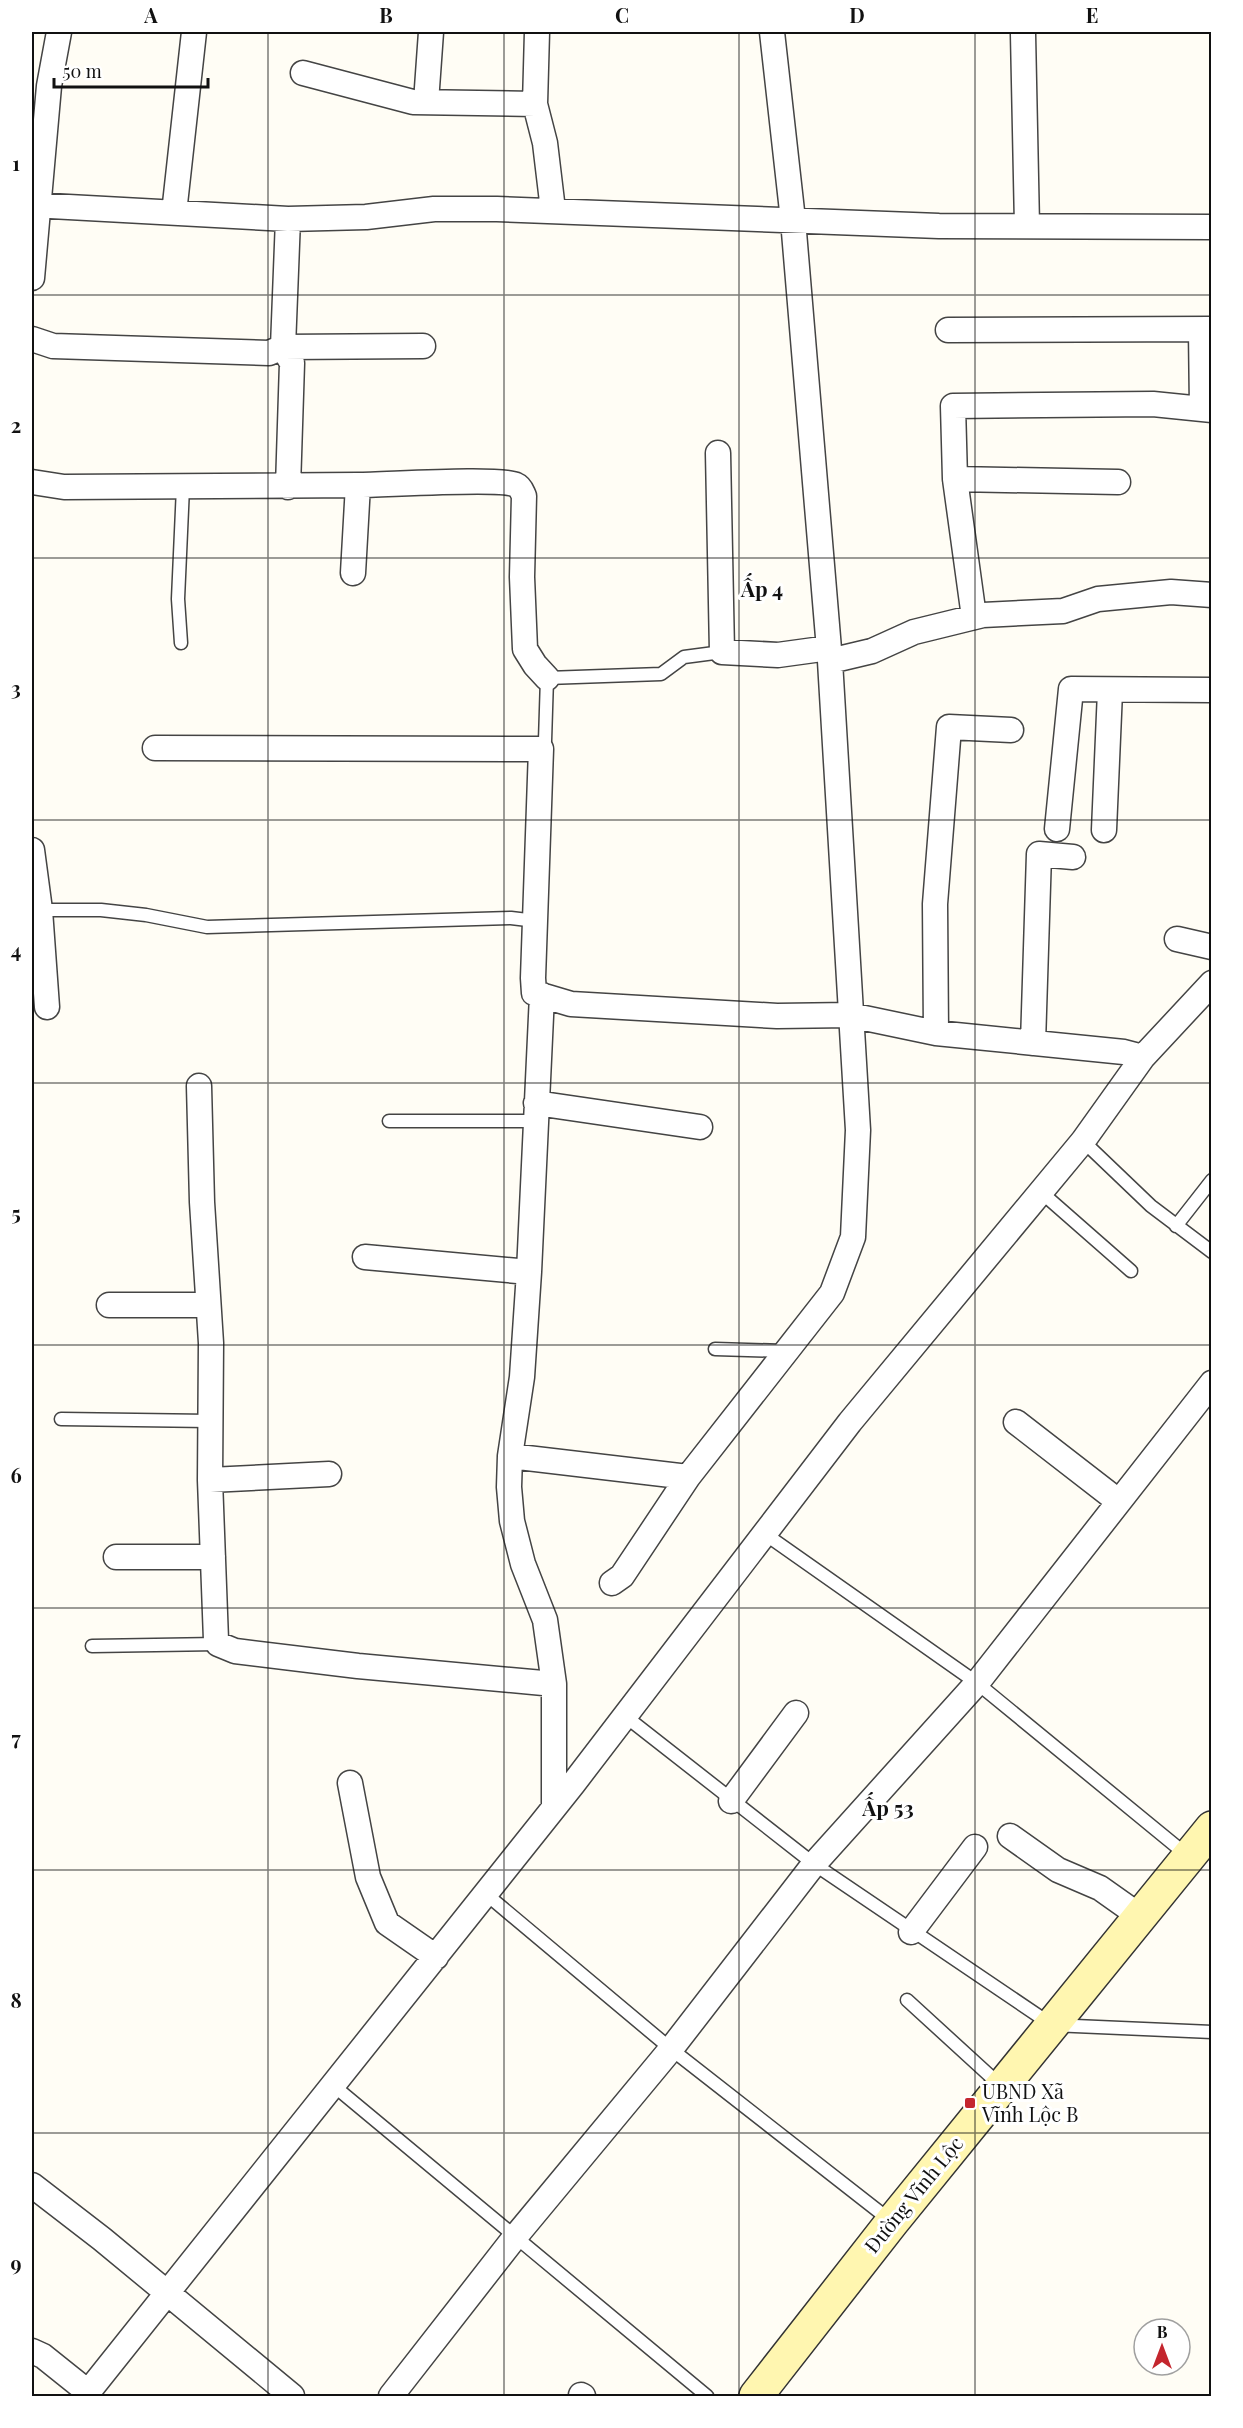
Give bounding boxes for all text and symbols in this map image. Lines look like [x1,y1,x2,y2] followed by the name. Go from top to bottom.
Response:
[143,1,158,28] text: A
[379,1,393,28] text: B
[615,1,629,28] text: C
[849,1,865,28] text: D
[1086,1,1098,28] text: E
[54,51,208,89] scale bar
[63,59,102,83] text: 50 m
[12,149,20,176] text: 1
[11,411,21,438] text: 2
[740,572,783,602] district label: Ấp 4
[11,674,21,701] text: 3
[11,936,21,963] text: 4
[11,1199,21,1226] text: 5
[10,1461,22,1488] text: 6
[11,1724,21,1751] text: 7
[861,1791,914,1821] district label: Ấp 53
[10,1986,22,2013] text: 8
[981,2077,1078,2127] place label: UBND Xã Vĩnh Lộc B
[963,2096,977,2110] marker: UBND Xã Vĩnh Lộc B
[857,2130,968,2258] street label: Đường Vĩnh Lộc
[10,2249,22,2276] text: 9
[1132,2317,1192,2377] north arrow
[1157,2321,1168,2342] text: B

